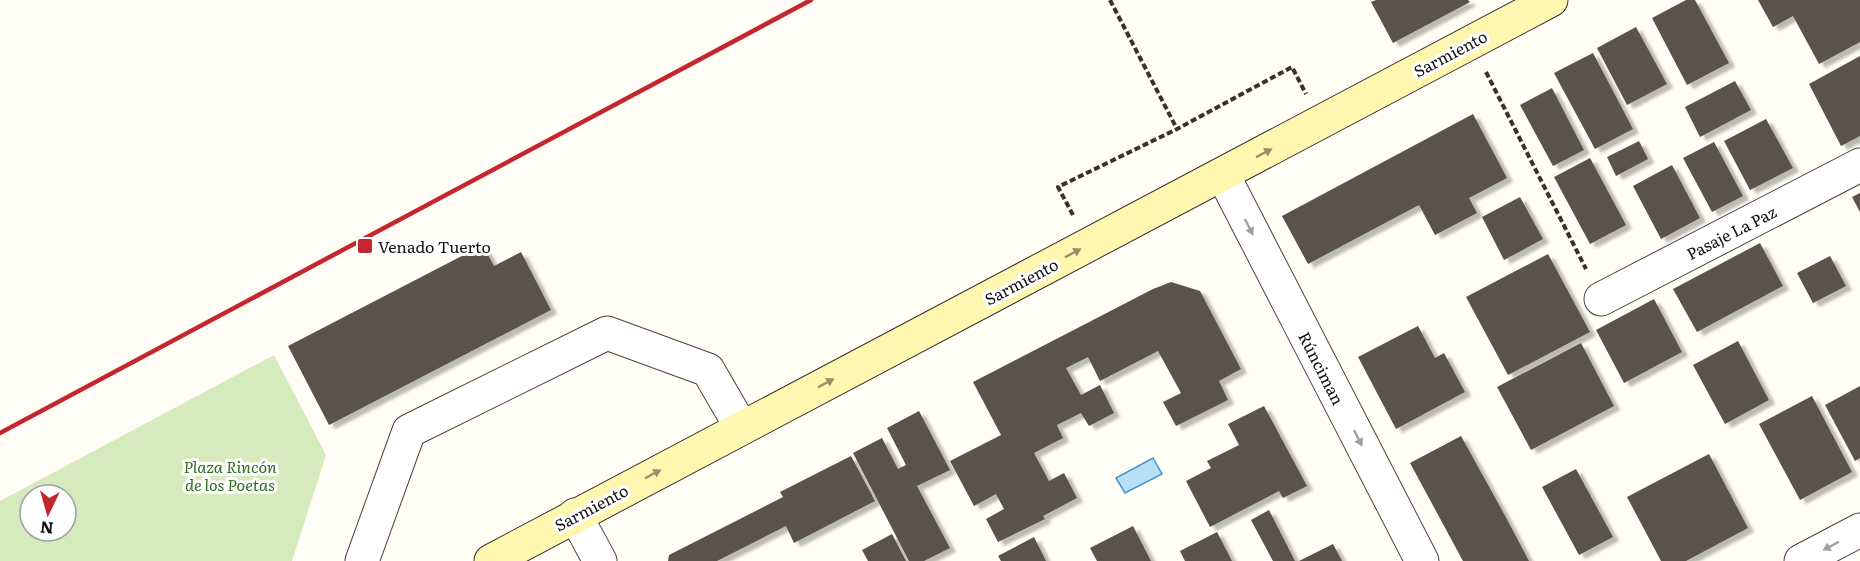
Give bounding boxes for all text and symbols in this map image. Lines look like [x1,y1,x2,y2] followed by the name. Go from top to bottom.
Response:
[1409,24,1491,82] street label: Sarmiento
[1256,148,1273,158] one-way arrow
[1682,199,1780,265] street label: Pasaje La Paz
[1244,218,1254,236] one-way arrow
[378,234,491,258] place label: Venado Tuerto
[356,237,374,255] marker: Venado Tuerto
[1065,248,1082,258] one-way arrow
[980,252,1062,310] street label: Sarmiento
[1293,327,1351,409] street label: Rúnciman
[817,378,834,388] one-way arrow
[1353,429,1363,446] one-way arrow
[183,454,277,496] park label: Plaza Rincón de los Poetas
[645,469,662,479] one-way arrow
[550,478,632,536] street label: Sarmiento
[18,483,78,543] north arrow
[39,516,54,541] text: N
[1822,541,1839,550] one-way arrow

